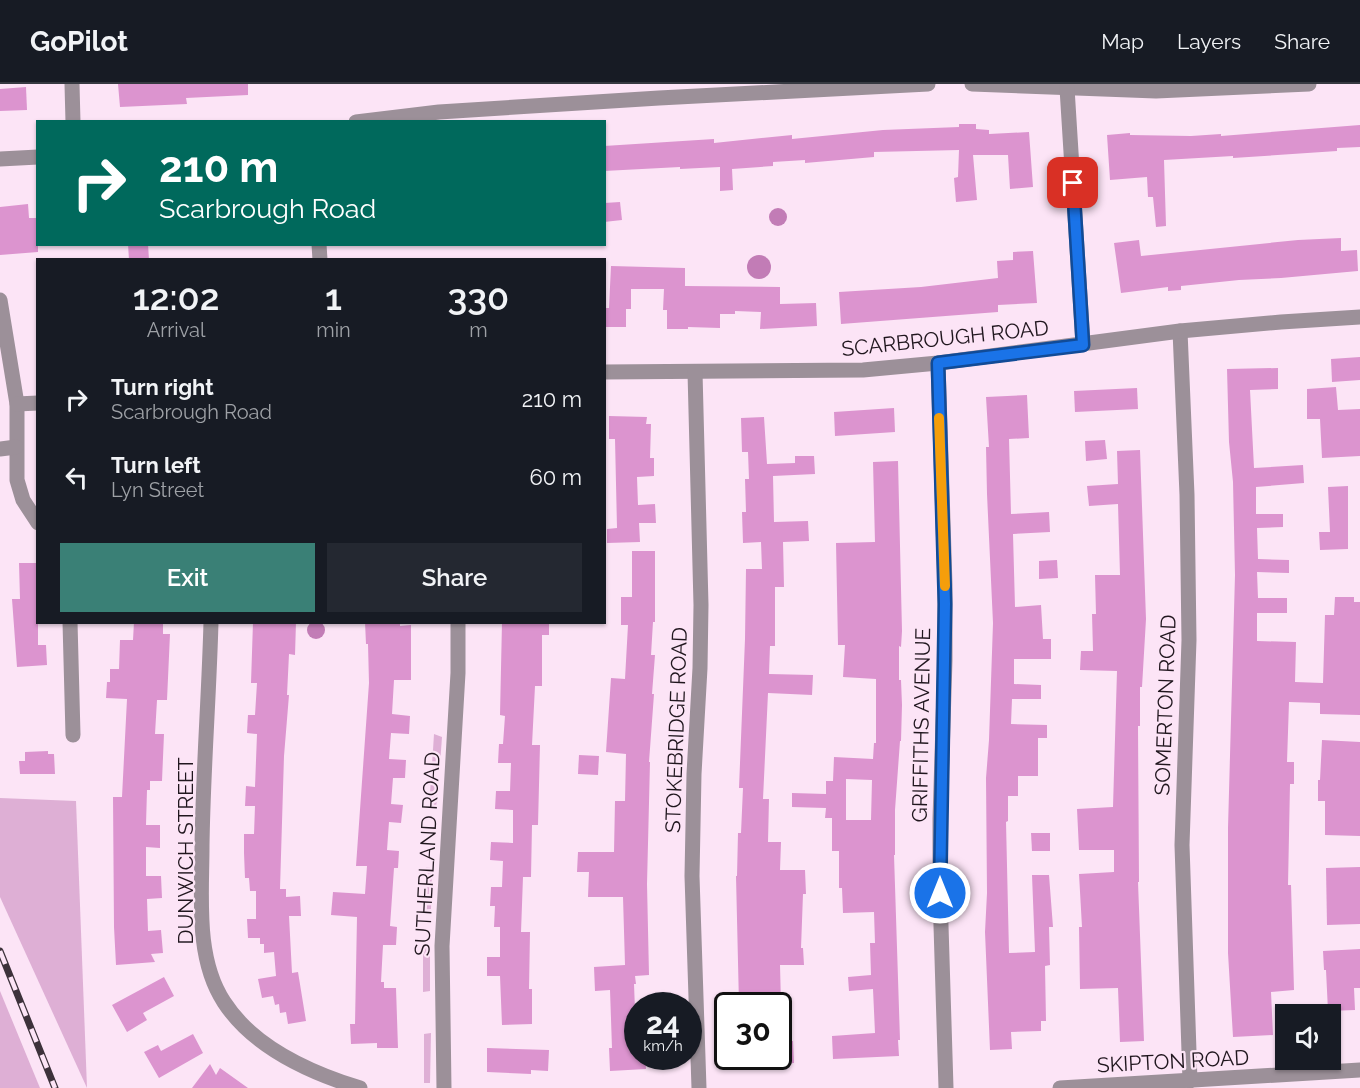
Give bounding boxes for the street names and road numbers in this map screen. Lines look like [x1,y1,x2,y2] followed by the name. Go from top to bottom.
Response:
[840,315,1050,361] street label: SCARBROUGH ROAD
[1149,614,1181,796] street label: SOMERTON ROAD
[660,626,692,834] street label: STOKEBRIDGE ROAD
[907,628,935,822] street label: GRIFFITHS AVENUE
[409,751,445,957] street label: SUTHERLAND ROAD
[173,757,198,945] street label: DUNWICH STREET
[1096,1045,1250,1077] street label: SKIPTON ROAD

